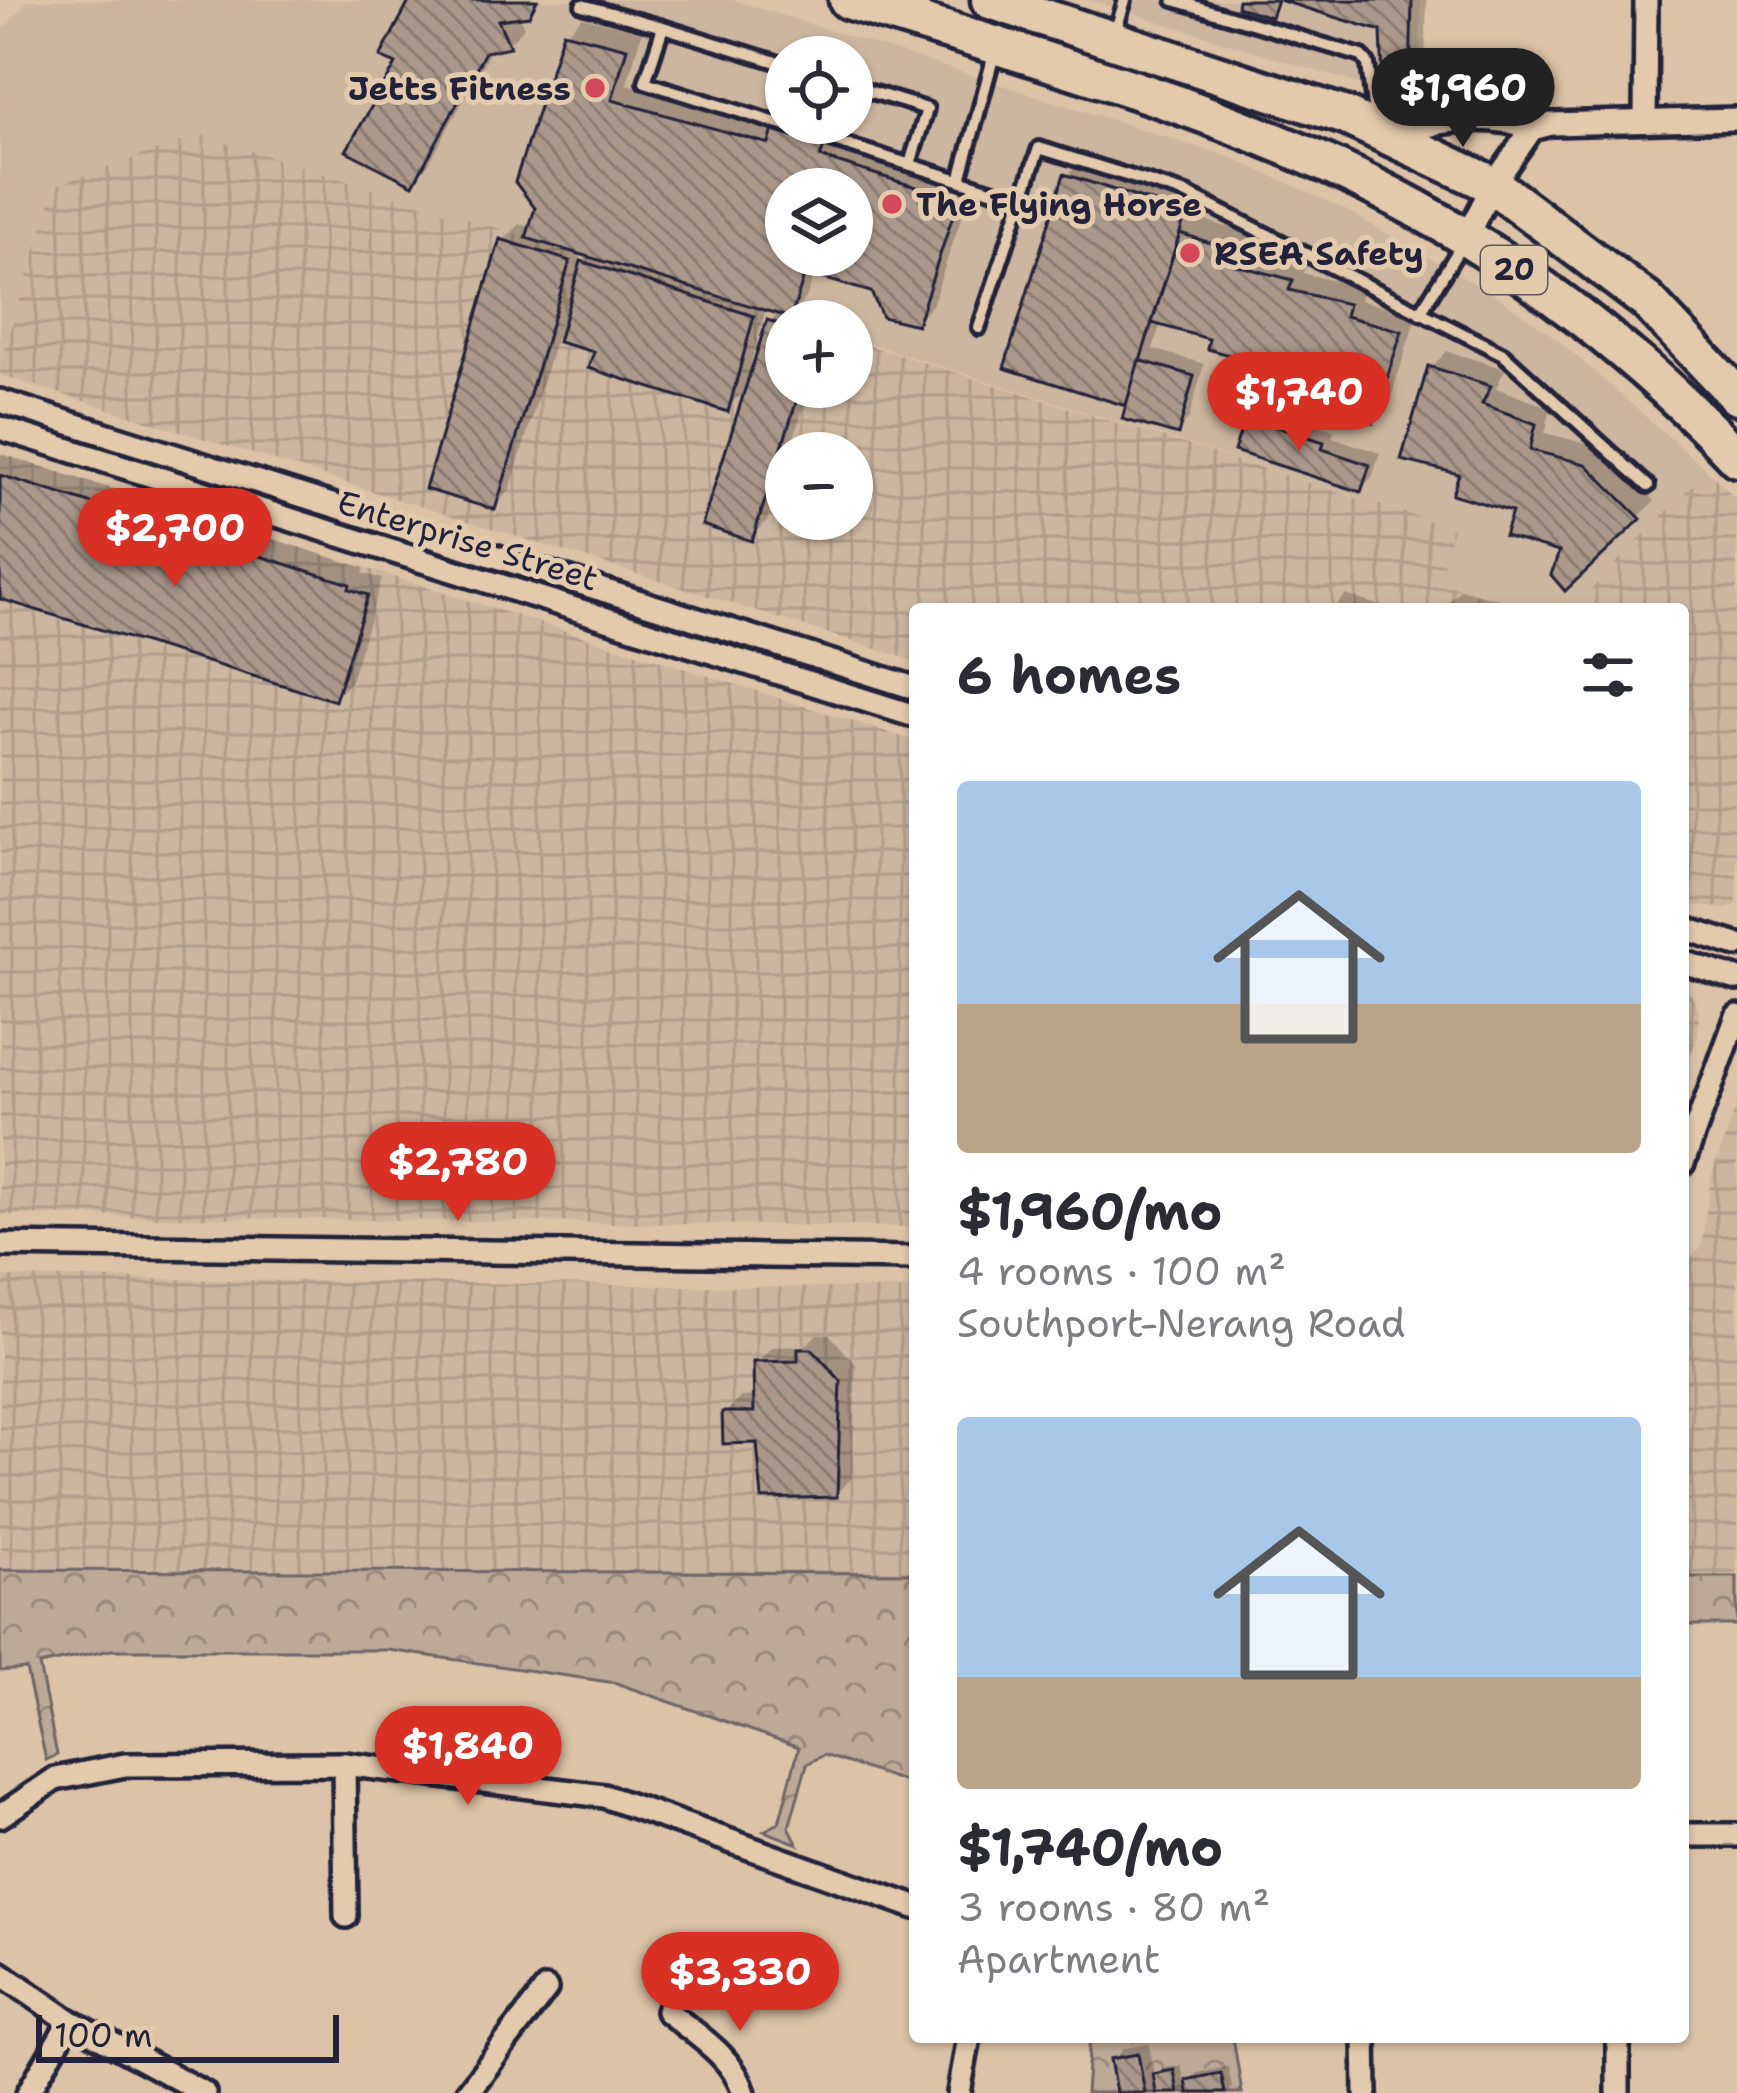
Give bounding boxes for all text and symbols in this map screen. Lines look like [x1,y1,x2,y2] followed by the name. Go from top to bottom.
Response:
[765,36,873,540] map controls
[765,36,873,144] button: locate
[1365,48,1561,150] pin: $1,960
[1399,61,1527,113] text: $1,960
[348,66,571,111] place label: Jetts Fitness
[582,75,608,101] marker: Jetts Fitness
[765,168,873,276] button: layers
[916,182,1202,227] place label: The Flying Horse
[879,191,905,217] marker: The Flying Horse
[1214,231,1424,276] place label: RSEA Safety
[1177,240,1203,266] marker: RSEA Safety
[1481,246,1547,294] road number: 20
[765,300,873,408] button: +
[1201,352,1397,454] pin: $1,740
[1234,365,1364,417] text: $1,740
[765,432,873,540] button: −
[332,479,604,602] street label: Enterprise Street
[77,488,273,590] pin: $2,700
[104,501,246,553] text: $2,700
[957,641,1181,709] text: 6 homes
[1575,642,1641,708] icon: filters
[1191,859,1407,1075] icon: home
[360,1122,556,1224] pin: $2,780
[388,1135,528,1187] text: $2,780
[957,1177,1222,1245] text: $1,960/mo
[957,1245,1286,1297] text: 4 rooms · 100 m²
[957,1297,1406,1349] text: Southport-Nerang Road
[1191,1495,1407,1711] icon: home
[370,1706,566,1808] pin: $1,840
[402,1719,534,1771] text: $1,840
[957,1813,1223,1881] text: $1,740/mo
[957,1881,1270,1933] text: 3 rooms · 80 m²
[642,1932,838,2034] pin: $3,330
[957,1933,1160,1985] text: Apartment
[668,1945,812,1997] text: $3,330
[36,2009,339,2062] scale bar
[54,2013,153,2058] text: 100 m

